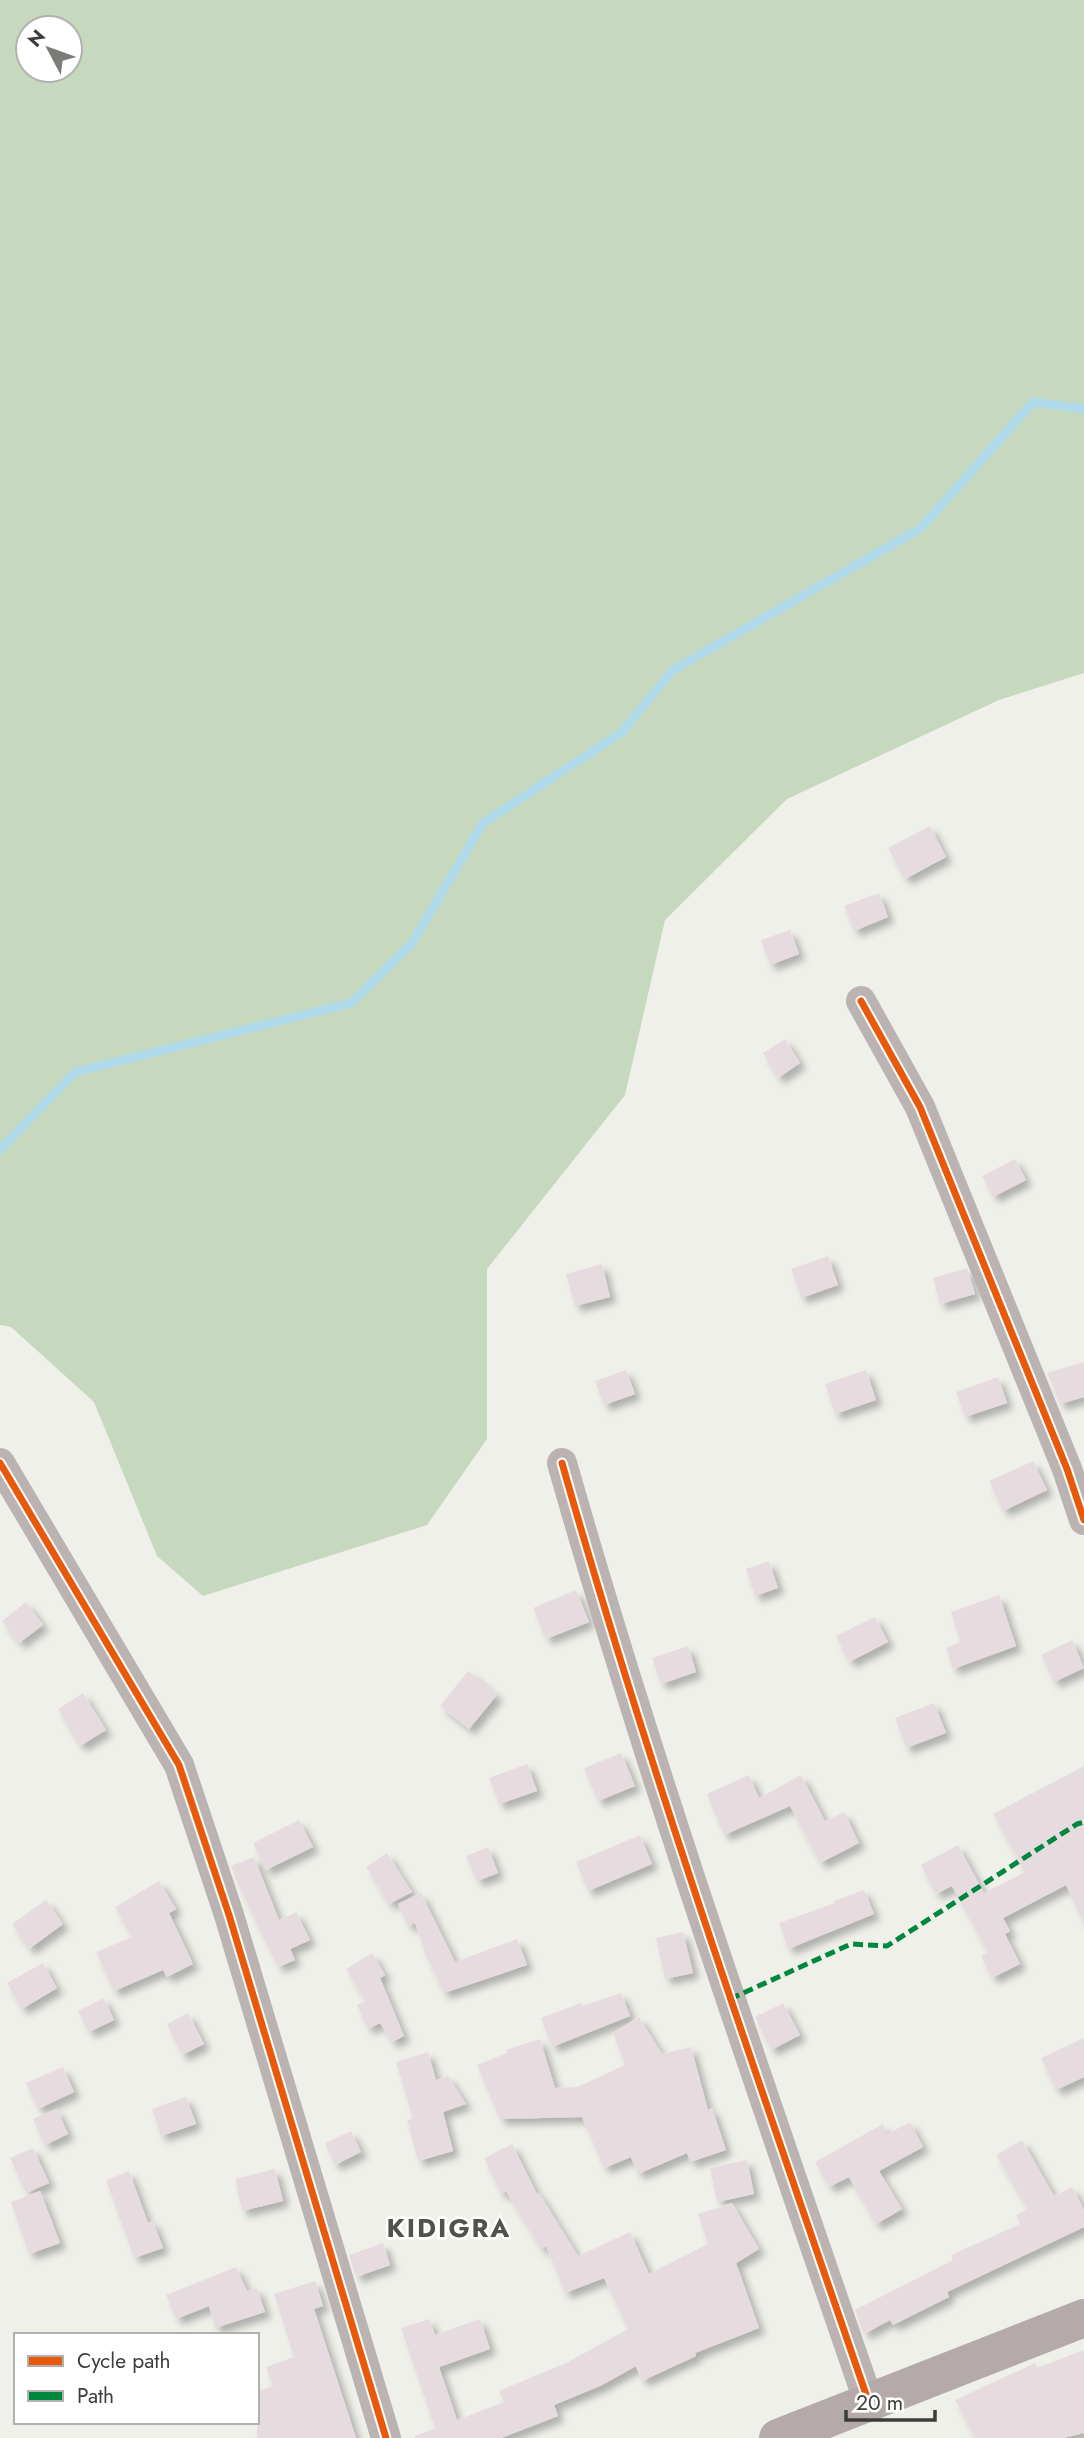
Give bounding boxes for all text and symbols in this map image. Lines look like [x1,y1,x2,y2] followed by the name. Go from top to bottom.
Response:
[14,14,84,84] north arrow
[21,24,52,53] text: N
[387,2209,511,2247] district label: KIDIGRA
[14,2333,259,2424] legend
[77,2346,170,2376] text: Cycle path
[846,2378,935,2422] scale bar
[77,2381,114,2411] text: Path
[856,2388,903,2418] text: 20 m

